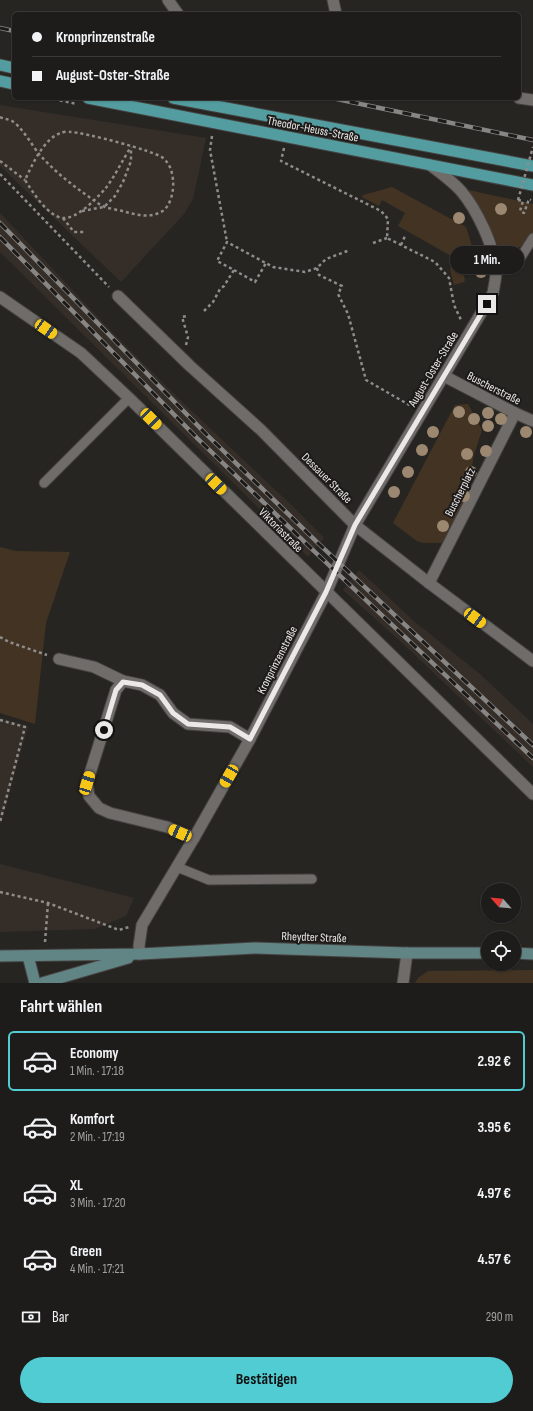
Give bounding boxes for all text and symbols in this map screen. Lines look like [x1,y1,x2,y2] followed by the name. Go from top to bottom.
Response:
[56,28,155,47] text: Kronprinzenstraße
[56,66,170,85] text: August-Oster-Straße
[266,113,360,146] street label: Theodor-Heuss-Straße
[450,246,524,274] callout: 1 Min.
[474,252,500,268] text: 1 Min.
[478,295,496,313] route end
[33,317,59,341] car
[405,329,462,410] street label: August-Oster-Straße
[464,369,523,408] street label: Buscherstraße
[138,406,164,432] car
[298,450,355,507] street label: Dessauer Straße
[442,465,479,519] street label: Buscherplatz
[203,471,229,497] car
[255,505,306,556] street label: Viktoriastraße
[462,606,488,630] car
[254,624,301,697] street label: Kronprinzenstraße
[95,721,113,739] route start
[218,763,240,789] car
[78,770,96,796] car
[167,823,193,843] car
[481,883,521,923] north arrow
[481,883,521,971] map controls
[281,929,347,946] street label: Rheydter Straße
[481,931,521,971] button: locate
[20,996,102,1017] text: Fahrt wählen
[22,1043,58,1079] icon: car
[70,1044,119,1063] text: Economy
[478,1052,511,1071] text: 2.92 €
[70,1063,124,1079] text: 1 Min. · 17:18
[22,1109,58,1145] icon: car
[70,1110,114,1129] text: Komfort
[477,1118,511,1137] text: 3.95 €
[70,1129,125,1145] text: 2 Min. · 17:19
[22,1175,58,1211] icon: car
[70,1176,83,1195] text: XL
[477,1184,511,1203] text: 4.97 €
[70,1195,126,1211] text: 3 Min. · 17:20
[22,1241,58,1277] icon: car
[70,1242,102,1261] text: Green
[478,1250,511,1269] text: 4.57 €
[70,1261,124,1277] text: 4 Min. · 17:21
[20,1306,42,1328] icon: cash
[52,1308,69,1327] text: Bar
[486,1309,513,1325] text: 290 m
[20,1357,513,1403] button: Bestätigen

